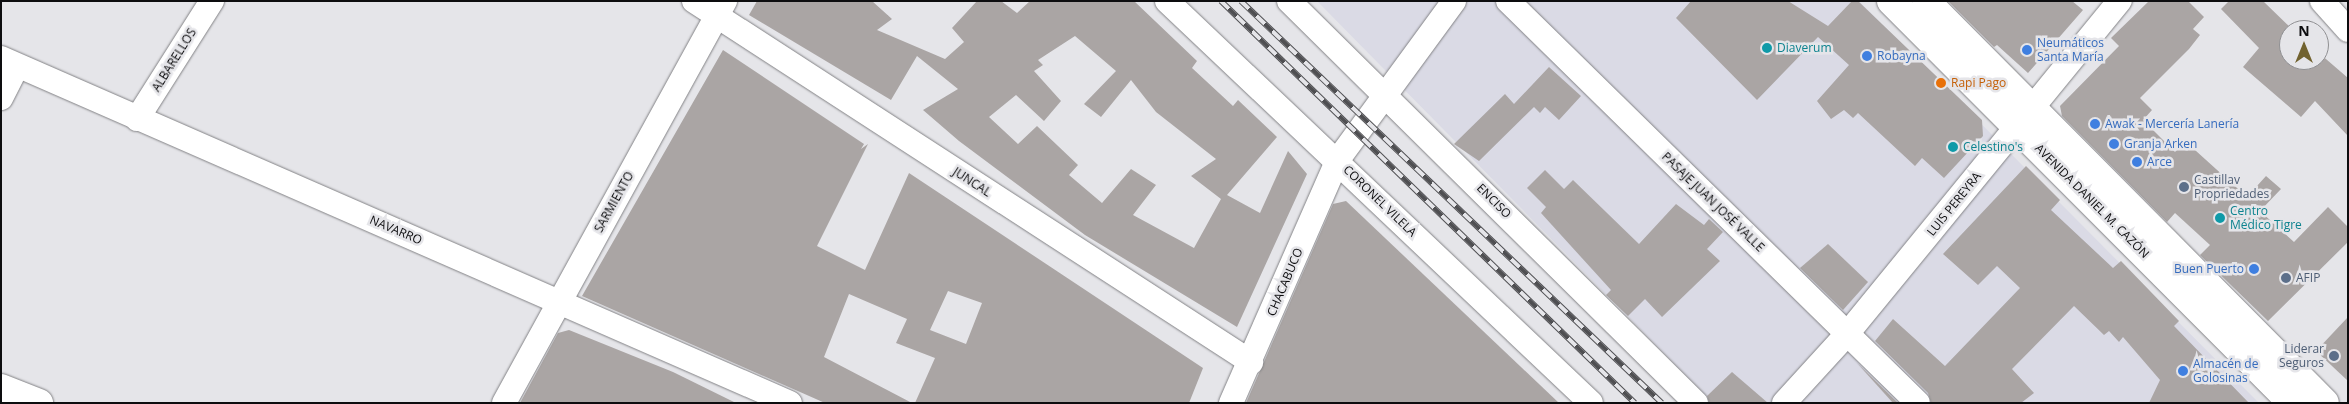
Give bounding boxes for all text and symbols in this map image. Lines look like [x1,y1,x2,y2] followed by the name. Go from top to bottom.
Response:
[2279,20,2329,70] north arrow
[2298,21,2310,40] text: N
[149,26,199,94] street label: ALBARELLOS
[2037,36,2104,64] place label: Neumáticos Santa María
[1777,41,1832,55] place label: Diaverum
[1761,42,1773,54] marker: Diaverum
[2021,44,2033,56] marker: Neumáticos Santa María
[1877,49,1926,63] place label: Robayna
[1861,50,1873,62] marker: Robayna
[1951,76,2006,90] place label: Rapi Pago
[1935,77,1947,89] marker: Rapi Pago
[2105,117,2239,131] place label: Awak - Mercería Lanería
[2089,118,2101,130] marker: Awak - Mercería Lanería
[2124,137,2197,151] place label: Granja Arken
[2108,138,2120,150] marker: Granja Arken
[1963,140,2023,154] place label: Celestino's
[1947,141,1959,153] marker: Celestino's
[2032,141,2152,261] street label: AVENIDA DANIEL M. CAZÓN
[1659,149,1767,255] street label: PASAJE JUAN JOSÉ VALLE
[2147,155,2172,169] place label: Arce
[2131,156,2143,168] marker: Arce
[1340,162,1420,240] street label: CORONEL VILELA
[950,164,994,200] street label: JUNCAL
[591,169,637,235] street label: SARMIENTO
[1924,169,1984,239] street label: LUIS PEREYRA
[2194,173,2269,201] place label: Castillav Propriedades
[1474,181,1514,221] street label: ENCISO
[2178,181,2190,193] marker: Castillav Propriedades
[2230,204,2302,232] place label: Centro Médico Tigre
[2214,212,2226,224] marker: Centro Médico Tigre
[368,213,424,247] street label: NAVARRO
[1264,246,1306,318] street label: CHACABUCO
[2174,262,2244,276] place label: Buen Puerto
[2248,263,2260,275] marker: Buen Puerto
[2296,271,2320,285] place label: AFIP
[2280,272,2292,284] marker: AFIP
[2279,342,2324,370] place label: Liderar Seguros
[2328,350,2340,362] marker: Liderar Seguros
[2193,357,2258,385] place label: Almacén de Golosinas
[2177,365,2189,377] marker: Almacén de Golosinas

